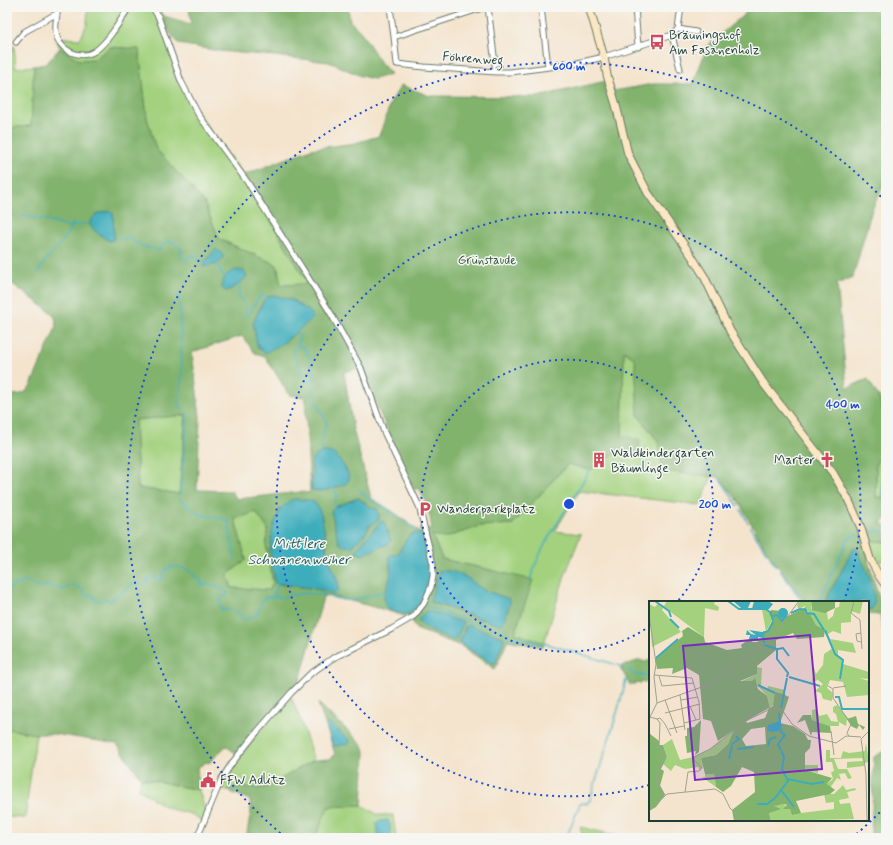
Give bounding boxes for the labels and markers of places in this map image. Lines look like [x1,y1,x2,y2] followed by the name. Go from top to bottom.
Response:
[669,27,760,59] place label: Bräuningshof Am Fasanenholz
[648,33,666,51] bus stop icon: Bräuningshof Am Fasanenholz
[611,445,714,479] place label: Waldkindergarten Bäumlinge
[590,451,608,469] building icon: Waldkindergarten Bäumlinge
[818,451,836,469] church icon: Marter
[774,452,816,469] place label: Marter
[562,497,576,511] centre of rings
[416,500,434,518] parking icon: Wanderparkplatz
[437,501,535,518] place label: Wanderparkplatz
[199,771,217,789] public building icon: FFW Adlitz
[220,772,285,789] place label: FFW Adlitz

